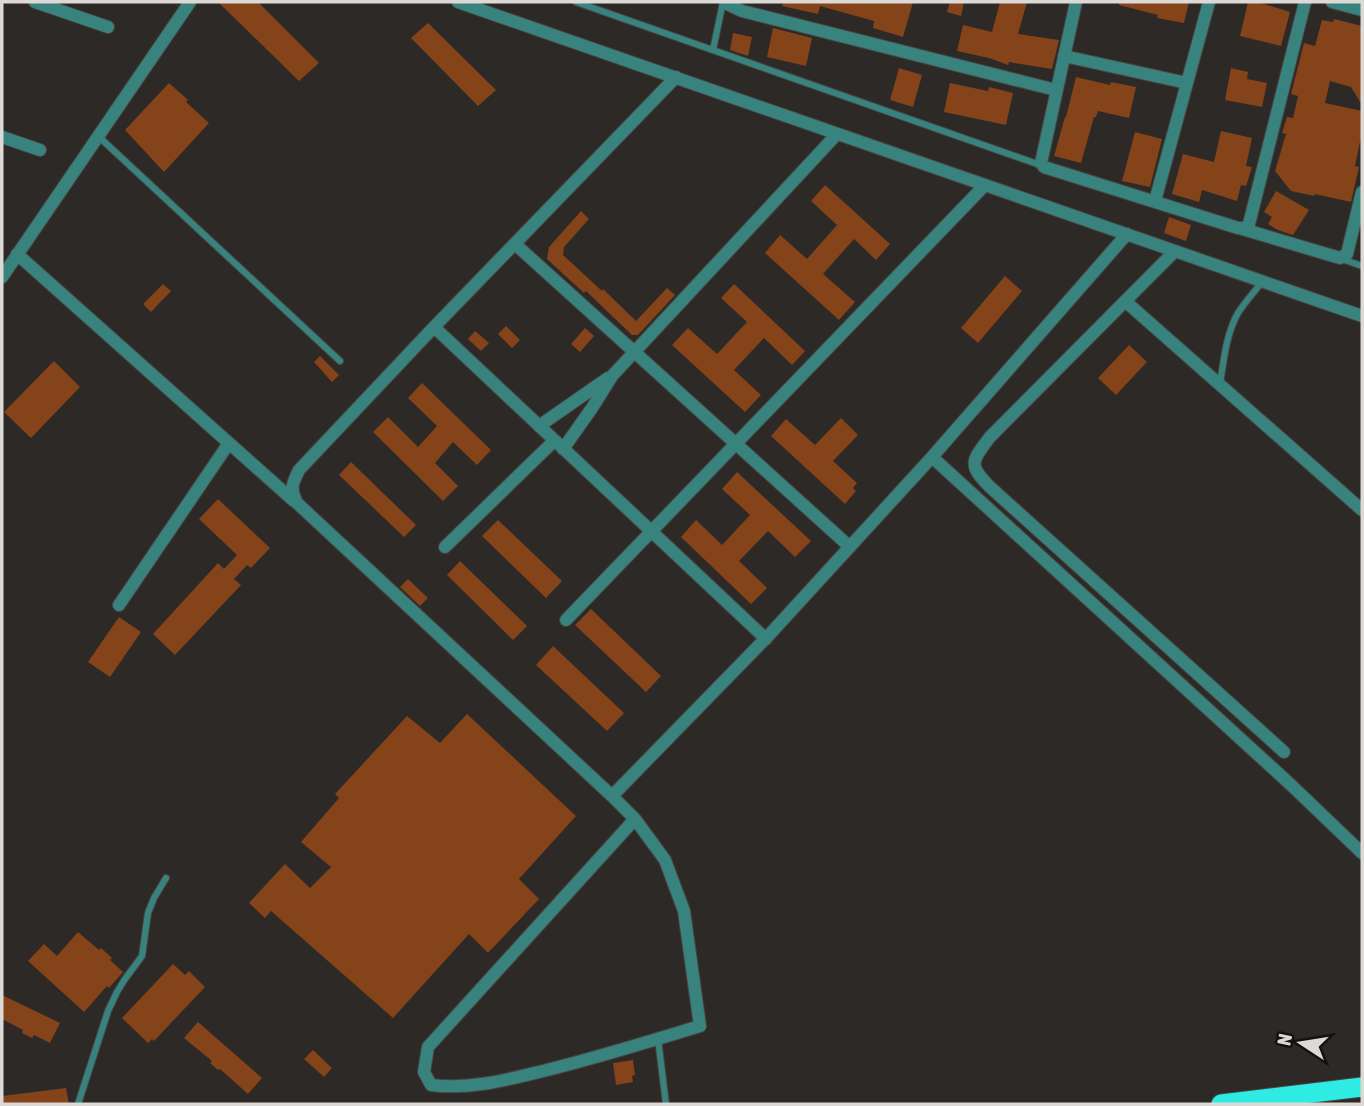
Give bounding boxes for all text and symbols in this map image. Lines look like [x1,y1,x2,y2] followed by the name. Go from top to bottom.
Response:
[1266,1008,1336,1078] north arrow
[1272,1032,1296,1047] text: N

